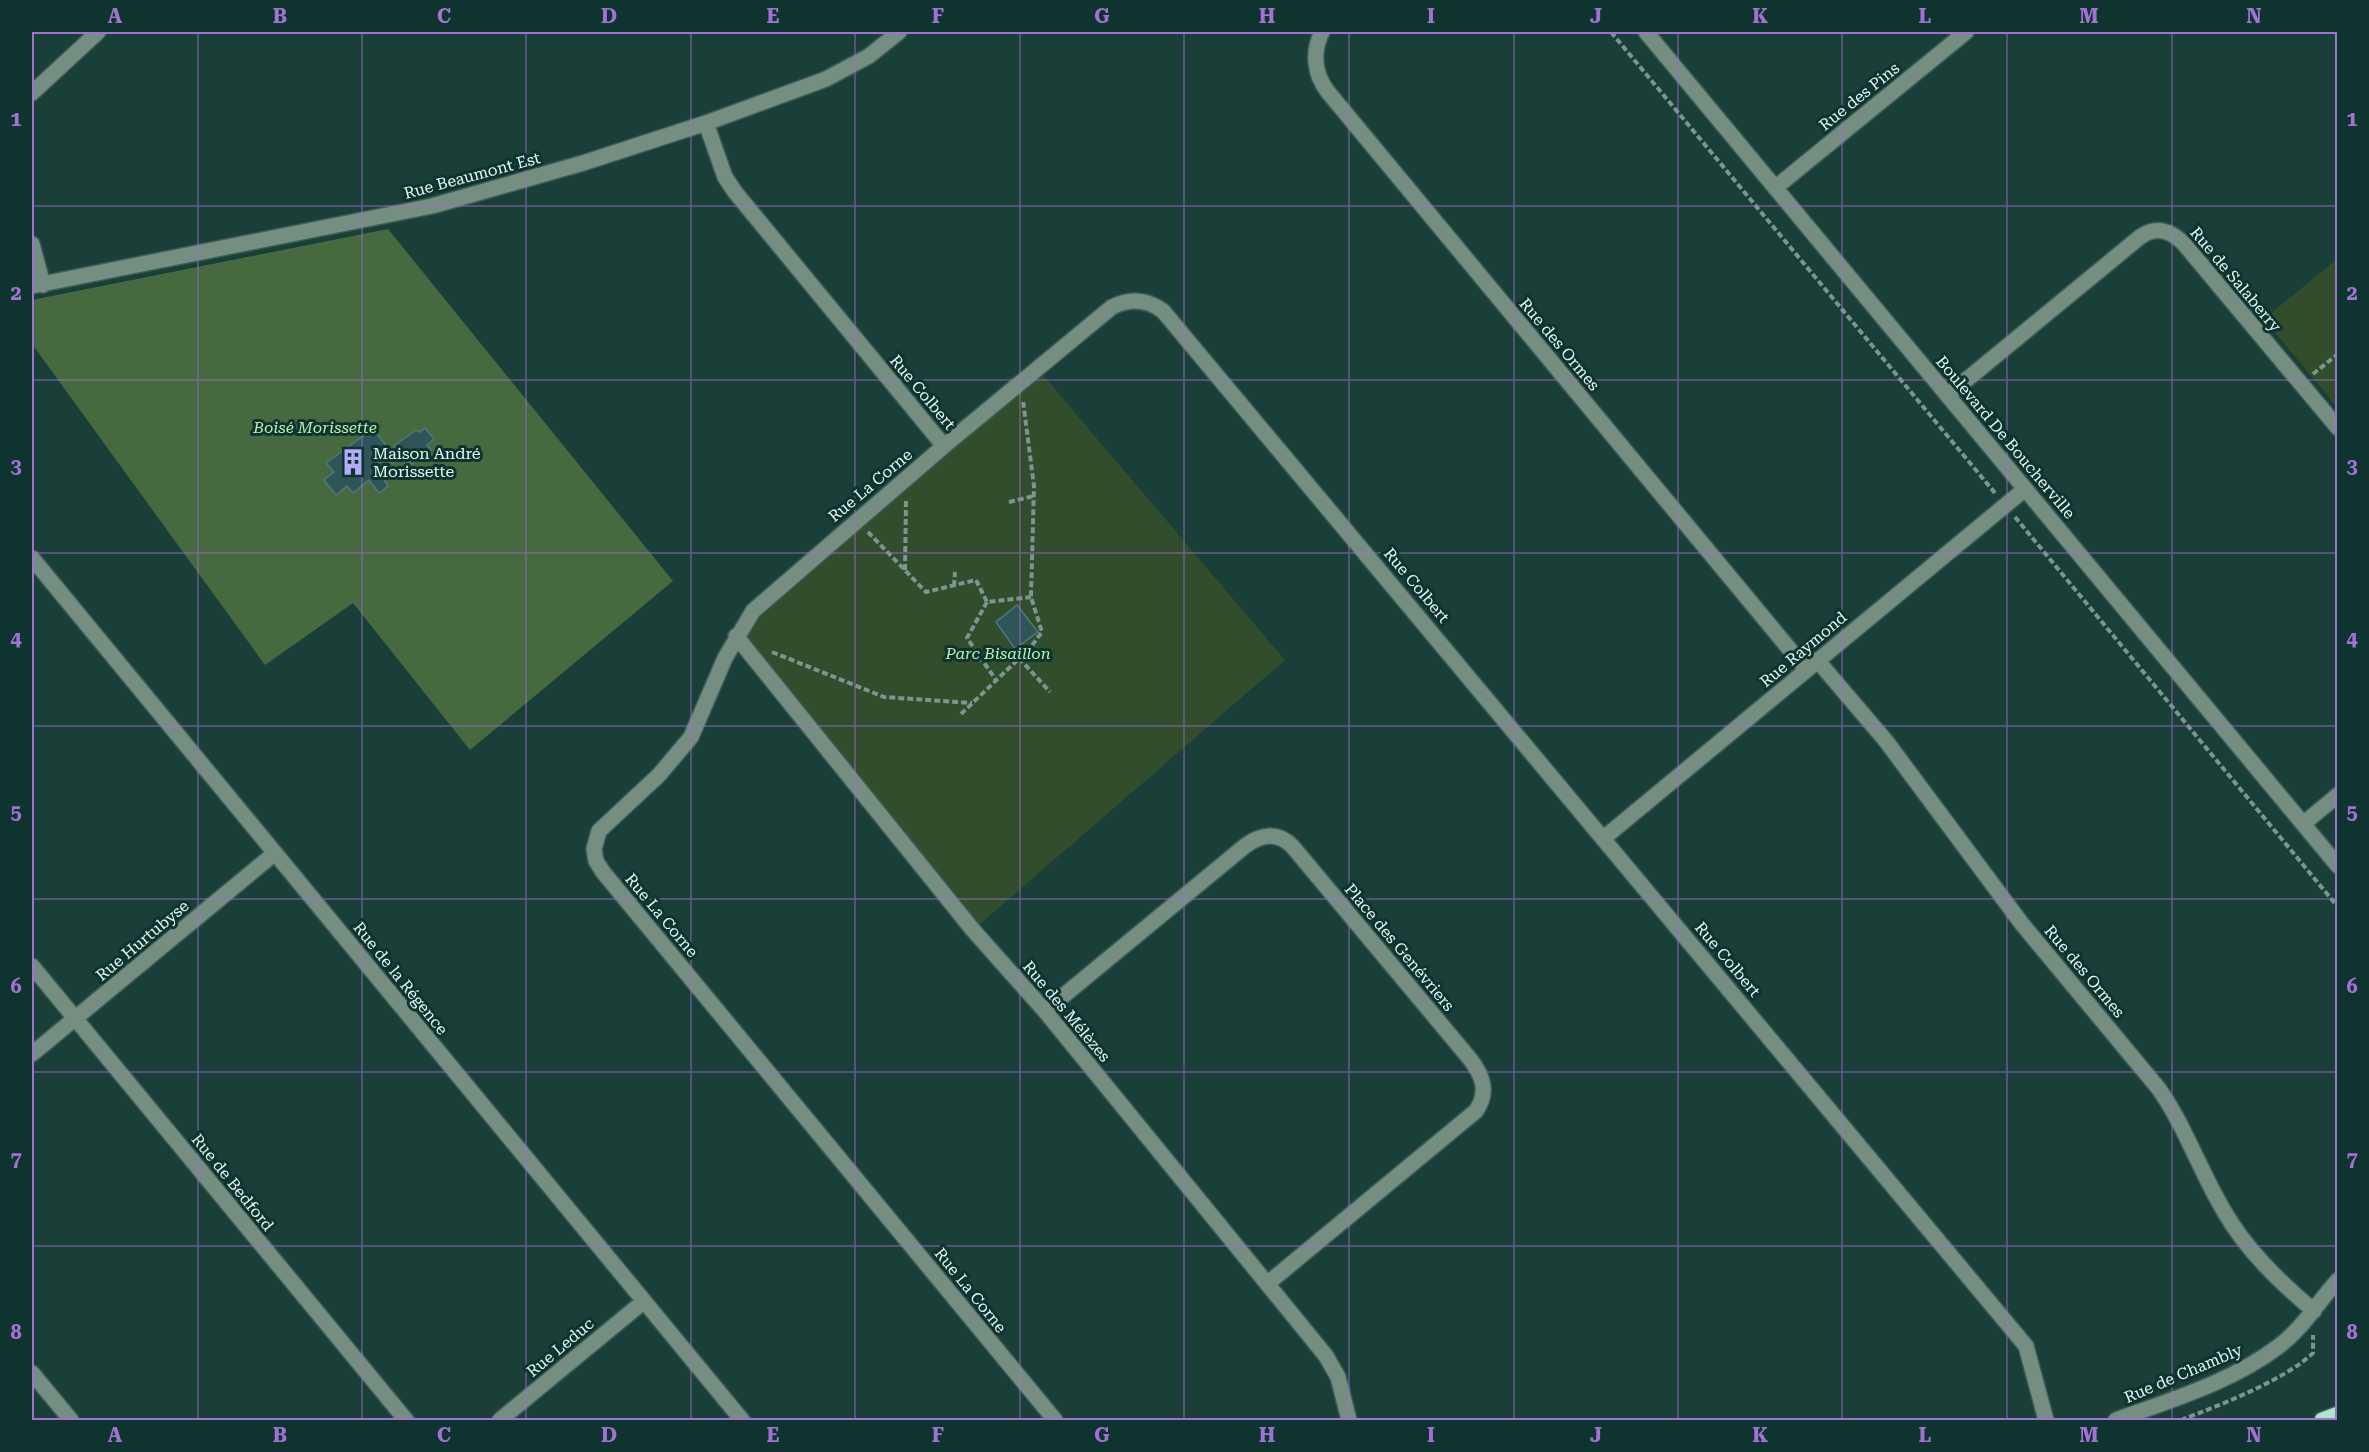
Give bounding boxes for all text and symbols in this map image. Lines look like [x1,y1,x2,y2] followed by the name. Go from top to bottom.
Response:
[108,4,123,28] text: A
[273,4,287,28] text: B
[437,4,451,28] text: C
[601,4,617,28] text: D
[767,4,780,28] text: E
[932,4,944,28] text: F
[1094,4,1110,28] text: G
[1259,4,1275,28] text: H
[1427,4,1435,28] text: I
[1590,4,1602,28] text: J
[1752,4,1768,28] text: K
[1919,4,1932,28] text: L
[2079,4,2099,28] text: M
[2246,4,2262,28] text: N
[1815,58,1904,135] street label: Rue des Pins
[10,107,22,131] text: 1
[2346,107,2358,131] text: 1
[402,148,542,203] street label: Rue Beaumont Est
[2186,223,2285,336] street label: Rue de Salaberry
[10,281,22,305] text: 2
[2346,281,2358,305] text: 2
[1516,294,1604,395] street label: Rue des Ormes
[886,351,959,434] street label: Rue Colbert
[1932,352,2079,523] street label: Boulevard De Boucherville
[252,418,377,437] park label: Boisé Morissette
[373,444,481,481] place label: Maison André Morissette
[825,445,916,526] street label: Rue La Corne
[338,447,368,477] building icon: Maison André Morissette
[10,454,22,478] text: 3
[2346,454,2358,478] text: 3
[1380,544,1453,627] street label: Rue Colbert
[1756,608,1851,691] street label: Rue Raymond
[10,627,22,651] text: 4
[2346,627,2358,651] text: 4
[944,644,1051,663] park label: Parc Bisaillon
[10,800,22,824] text: 5
[2346,800,2358,824] text: 5
[621,870,702,961] street label: Rue La Corne
[1341,880,1459,1015] street label: Place des Genévriers
[92,896,193,985] street label: Rue Hurtubyse
[349,918,452,1039] street label: Rue de la Régence
[1691,918,1764,1001] street label: Rue Colbert
[2041,921,2129,1022] street label: Rue des Ormes
[1019,957,1115,1066] street label: Rue des Mélèzes
[10,974,22,998] text: 6
[2346,974,2358,998] text: 6
[188,1130,278,1235] street label: Rue de Bedford
[10,1147,22,1171] text: 7
[2346,1147,2358,1171] text: 7
[931,1244,1011,1337] street label: Rue La Corne
[523,1314,598,1381] street label: Rue Leduc
[10,1320,22,1344] text: 8
[2346,1320,2358,1344] text: 8
[2121,1340,2246,1407] street label: Rue de Chambly
[108,1423,123,1447] text: A
[273,1423,287,1447] text: B
[437,1423,451,1447] text: C
[601,1423,617,1447] text: D
[767,1423,780,1447] text: E
[932,1423,944,1447] text: F
[1094,1423,1110,1447] text: G
[1259,1423,1275,1447] text: H
[1427,1423,1435,1447] text: I
[1590,1423,1602,1447] text: J
[1752,1423,1768,1447] text: K
[1919,1423,1932,1447] text: L
[2079,1423,2099,1447] text: M
[2246,1423,2262,1447] text: N

